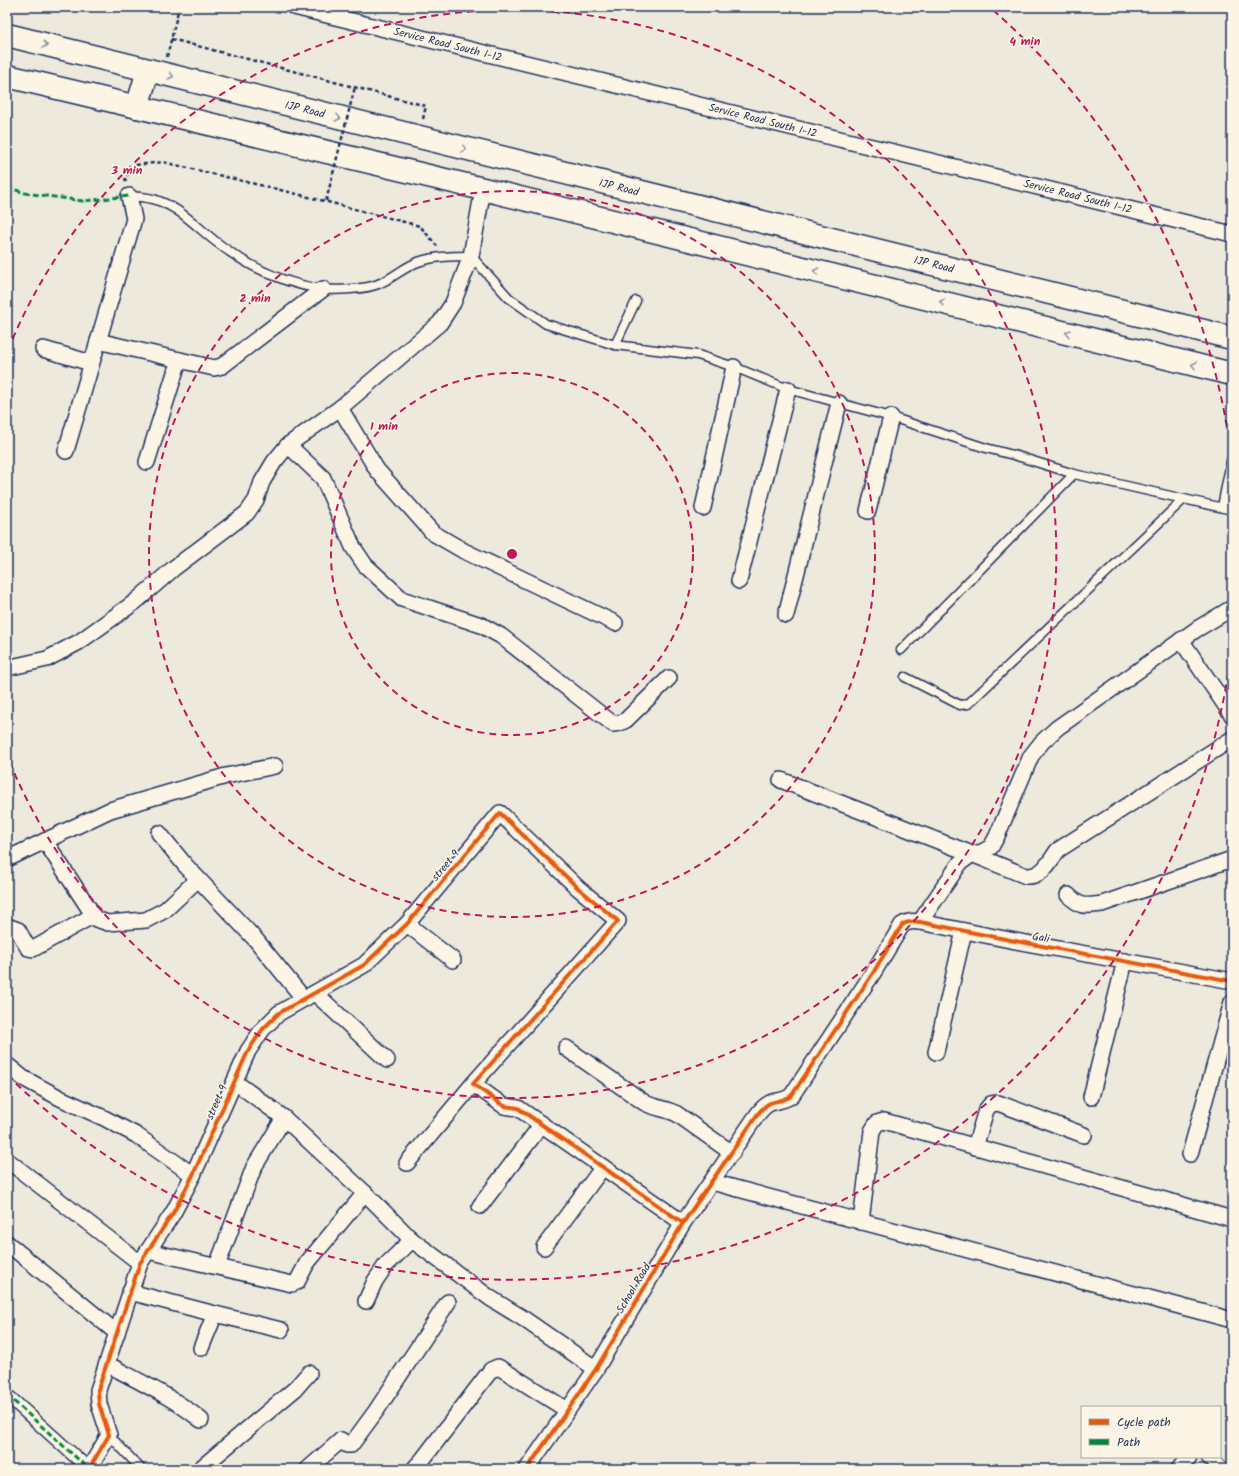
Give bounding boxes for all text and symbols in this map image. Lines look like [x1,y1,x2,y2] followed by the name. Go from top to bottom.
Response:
[392,23,504,67] street label: Service Road South I-12
[1010,32,1041,51] text: 4 min
[42,40,48,48] one-way arrow
[168,72,174,80] one-way arrow
[283,96,327,124] street label: IJP Road
[707,99,819,143] street label: Service Road South I-12
[335,113,341,121] one-way arrow
[461,144,467,152] one-way arrow
[111,161,143,180] text: 3 min
[597,174,641,202] street label: IJP Road
[1022,175,1134,219] street label: Service Road South I-12
[912,251,956,279] street label: IJP Road
[812,267,819,276] one-way arrow
[239,289,271,308] text: 2 min
[939,298,946,307] one-way arrow
[1065,330,1071,338] one-way arrow
[1191,361,1197,369] one-way arrow
[370,417,398,436] text: 1 min
[505,547,519,561] centre of rings
[427,845,465,885] street label: street 9
[1031,928,1051,948] street label: Gali
[201,1081,233,1123] street label: street 9
[612,1260,656,1317] street label: School Road
[1081,1406,1221,1458] legend
[1117,1413,1171,1432] text: Cycle path
[1117,1433,1140,1452] text: Path

